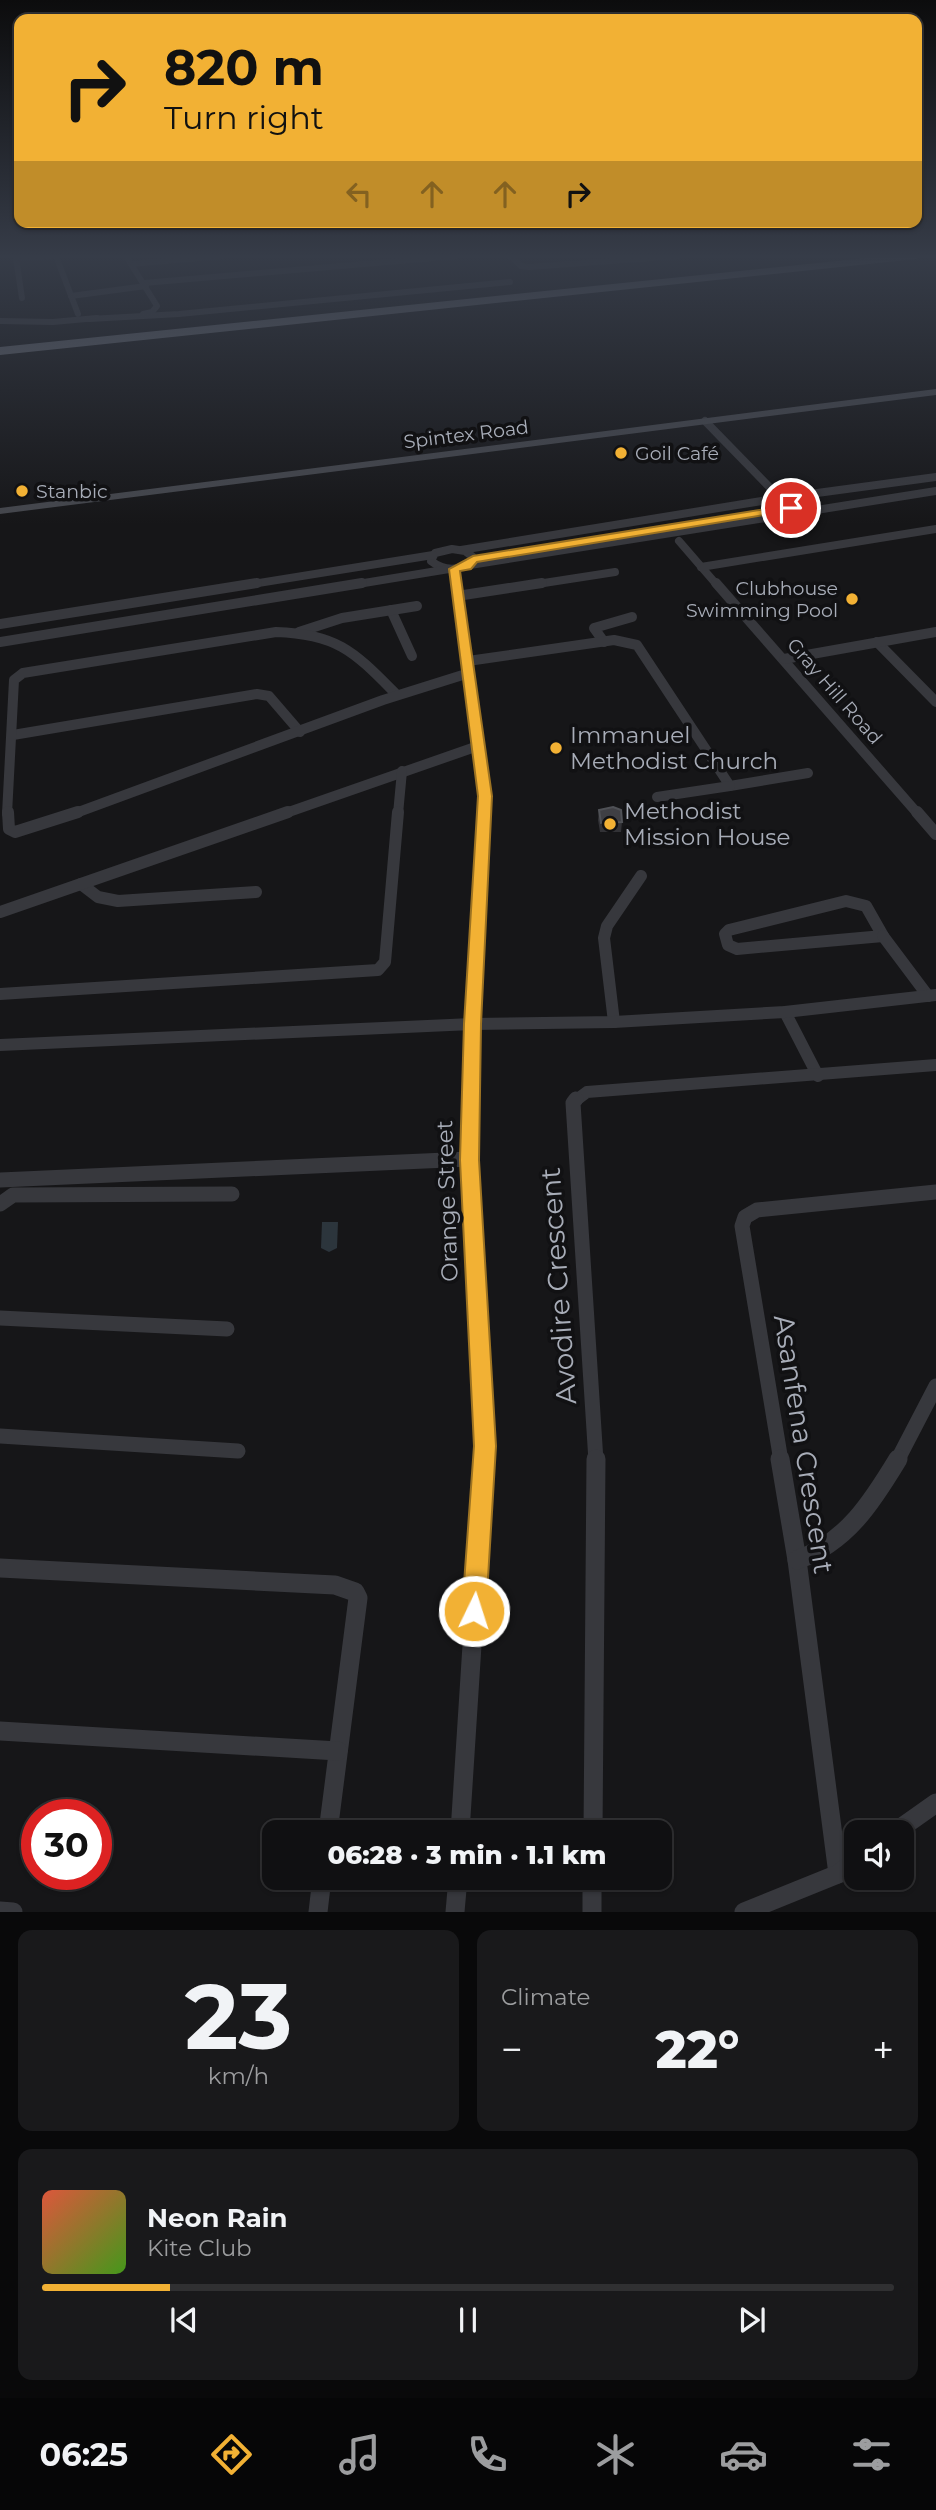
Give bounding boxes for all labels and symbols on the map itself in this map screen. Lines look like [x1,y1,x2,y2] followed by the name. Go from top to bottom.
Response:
[402,415,530,454] street label: Spintex Road
[635,442,719,465] place label: Goil Café
[613,445,629,461] marker: Goil Café
[761,478,821,538] pin
[36,480,108,503] place label: Stanbic
[14,483,30,499] marker: Stanbic
[686,577,838,622] place label: Clubhouse Swimming Pool
[844,591,860,607] marker: Clubhouse Swimming Pool
[782,634,887,749] street label: Gray Hill Road
[570,721,778,775] place label: Immanuel Methodist Church
[548,740,564,756] marker: Immanuel Methodist Church
[624,797,790,851] place label: Methodist Mission House
[602,816,618,832] marker: Methodist Mission House
[430,1120,464,1282] street label: Orange Street
[533,1166,583,1406] street label: Avodire Crescent
[767,1312,841,1576] street label: Asanfena Crescent
[437,1574,511,1648] position arrow
[21,1799,112,1890] speed limit sign: 30

